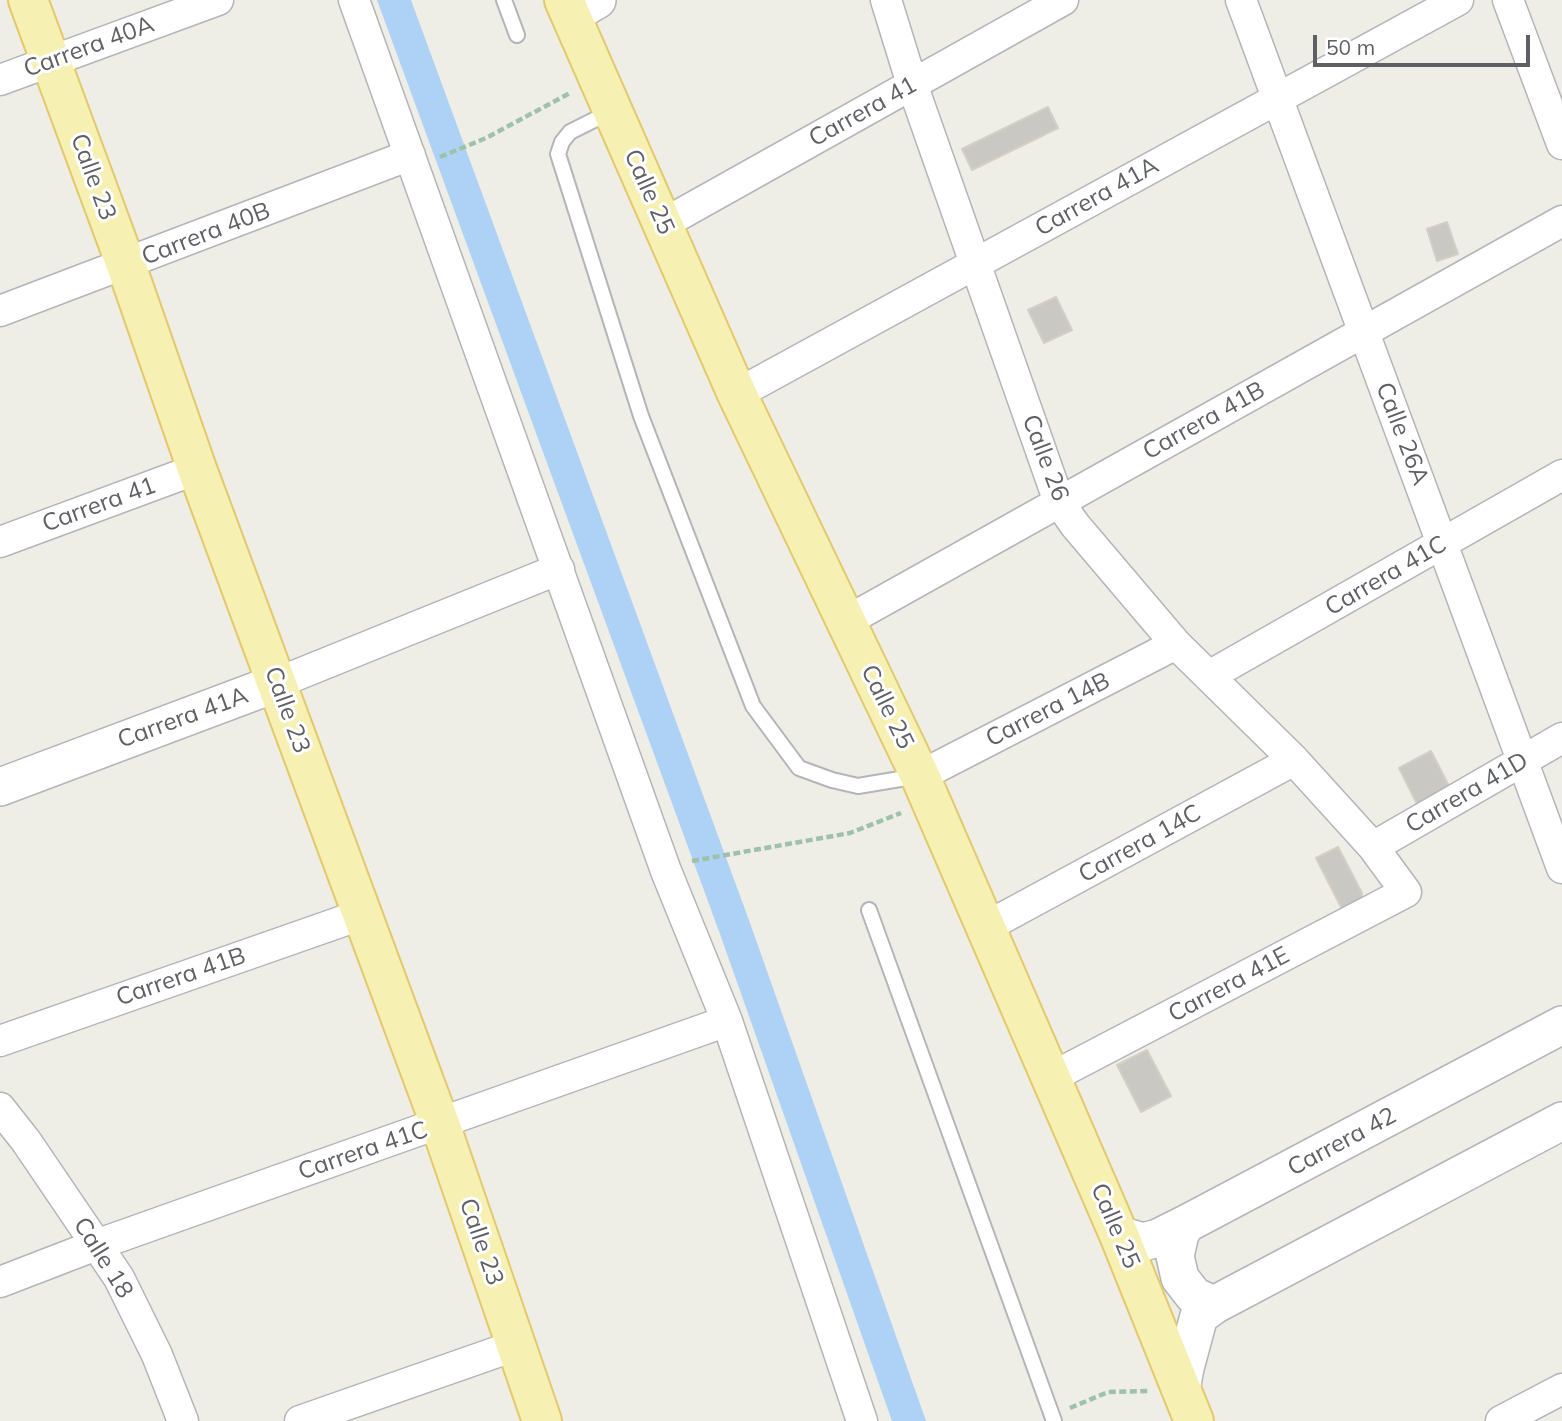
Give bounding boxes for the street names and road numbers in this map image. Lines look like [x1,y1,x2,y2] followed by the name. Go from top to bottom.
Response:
[20,10,158,84] street label: Carrera 40A
[804,71,922,153] street label: Carrera 41
[64,130,122,224] street label: Calle 23
[618,145,680,239] street label: Calle 25
[1030,151,1164,243] street label: Carrera 41A
[138,196,274,272] street label: Carrera 40B
[1138,376,1270,466] street label: Carrera 41B
[1369,379,1435,489] street label: Calle 26A
[1015,411,1075,505] street label: Calle 26
[38,471,160,539] street label: Carrera 41
[1320,530,1452,622] street label: Carrera 41C
[854,660,920,754] street label: Calle 25
[258,663,316,757] street label: Calle 23
[981,666,1115,754] street label: Carrera 14B
[114,681,252,755] street label: Carrera 41A
[1401,746,1533,840] street label: Carrera 41D
[1074,799,1206,889] street label: Carrera 14C
[112,941,250,1013] street label: Carrera 41B
[1164,941,1294,1029] street label: Carrera 41E
[1283,1101,1401,1183] street label: Carrera 42
[294,1115,432,1187] street label: Carrera 41C
[1084,1179,1146,1273] street label: Calle 25
[453,1195,509,1289] street label: Calle 23
[67,1212,139,1304] street label: Calle 18

